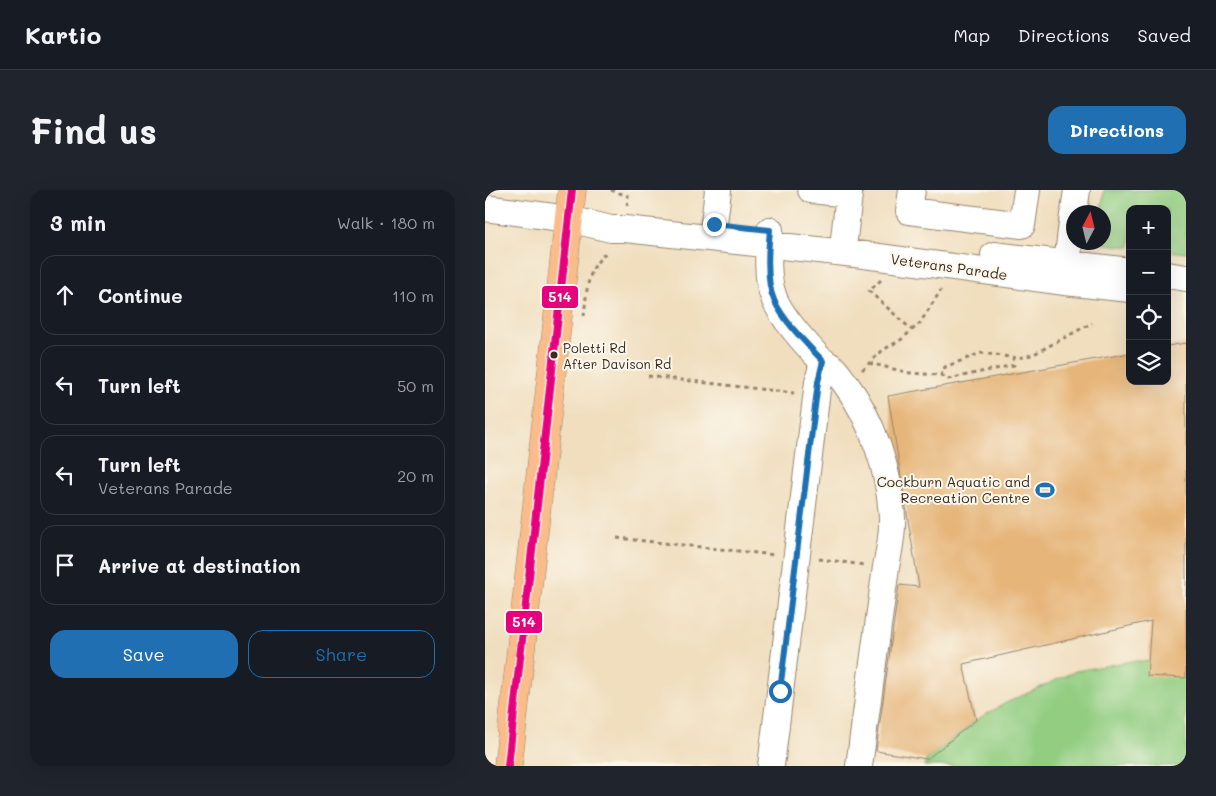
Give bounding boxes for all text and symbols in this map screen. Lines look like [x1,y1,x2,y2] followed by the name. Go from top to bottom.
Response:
[25,19,101,50] text: Kartio
[953,23,990,47] text: Map
[1018,23,1110,47] text: Directions
[1138,23,1191,47] text: Saved
[1048,106,1186,154] button: Directions
[30,107,157,153] text: Find us
[1066,205,1111,250] north arrow
[1126,205,1171,385] map controls
[1126,205,1171,250] button: +
[50,209,106,236] text: 3 min
[337,212,435,233] text: Walk · 180 m
[703,213,726,236] route end
[889,249,1009,284] street label: Veterans Parade
[1126,250,1171,295] button: −
[51,281,79,309] icon: ahead
[98,283,183,308] text: Continue
[392,285,434,306] text: 110 m
[541,285,579,309] line badge: 514
[548,287,572,306] text: 514
[1126,295,1171,340] button: locate
[563,339,671,372] place label: Poletti Rd After Davison Rd
[1126,340,1171,385] button: layers
[549,350,559,360] marker: Poletti Rd After Davison Rd
[51,371,79,399] icon: left
[98,373,181,398] text: Turn left
[397,375,434,396] text: 50 m
[98,452,181,477] text: Turn left
[51,461,79,489] icon: left
[397,465,434,486] text: 20 m
[877,472,1030,507] place label: Cockburn Aquatic and Recreation Centre
[98,477,233,498] text: Veterans Parade
[1034,479,1056,501] sports icon: Cockburn Aquatic and Recreation Centre
[51,551,79,579] icon: arrive
[98,553,301,578] text: Arrive at destination
[505,610,543,634] line badge: 514
[512,612,536,631] text: 514
[50,630,238,678] button: Save
[248,630,435,678] button: Share
[769,680,792,703] route start

